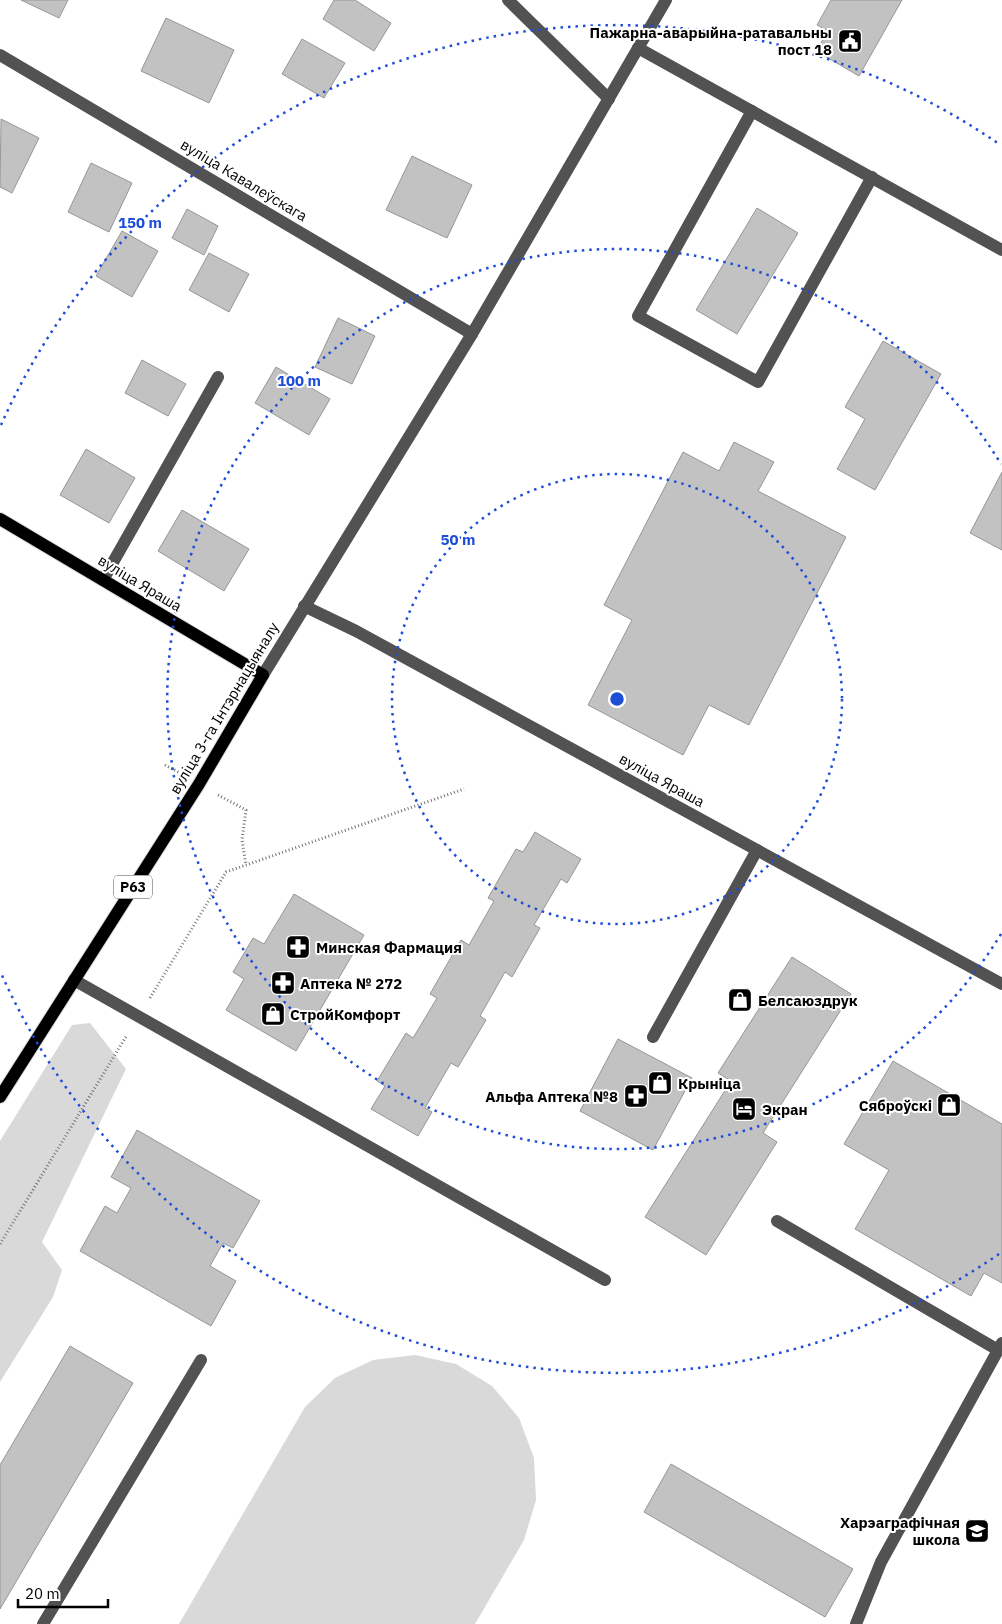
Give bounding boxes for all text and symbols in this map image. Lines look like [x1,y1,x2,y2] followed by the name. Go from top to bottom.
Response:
[590,23,832,59] place label: Пажарна-аварыйна-ратавальны пост 18
[837,28,863,54] public building icon: Пажарна-аварыйна-ратавальны пост 18
[177,135,311,225] street label: вуліца Кавалеўскага
[118,213,162,232] text: 150 m
[277,371,321,390] text: 100 m
[441,530,475,549] text: 50 m
[95,551,185,615] street label: вуліца Яраша
[165,618,283,797] street label: вуліца 3-га Інтэрнацыяналу
[608,690,626,708] centre of rings
[616,749,708,811] street label: вуліца Яраша
[114,876,152,899] road number: Р63
[285,934,311,960] pharmacy icon: Минская Фармация
[316,938,462,957] place label: Минская Фармация
[270,970,296,996] pharmacy icon: Аптека № 272
[300,974,402,993] place label: Аптека № 272
[727,987,753,1013] shop icon: Белсаюздрук
[758,991,858,1010] place label: Белсаюздрук
[260,1001,286,1027] shop icon: СтройКомфорт
[290,1005,401,1024] place label: СтройКомфорт
[647,1070,673,1096] shop icon: Крыніца
[678,1074,741,1093] place label: Крыніца
[623,1083,649,1109] pharmacy icon: Альфа Аптека №8
[485,1087,618,1106] place label: Альфа Аптека №8
[936,1092,962,1118] shop icon: Сяброўскі
[731,1096,757,1122] hotel icon: Экран
[859,1096,932,1115] place label: Сяброўскі
[762,1100,808,1119] place label: Экран
[840,1513,960,1549] place label: Харэаграфічная школа
[964,1518,990,1544] school or university icon: Харэаграфічная школа
[18,1576,108,1608] scale bar
[25,1584,60,1603] text: 20 m

